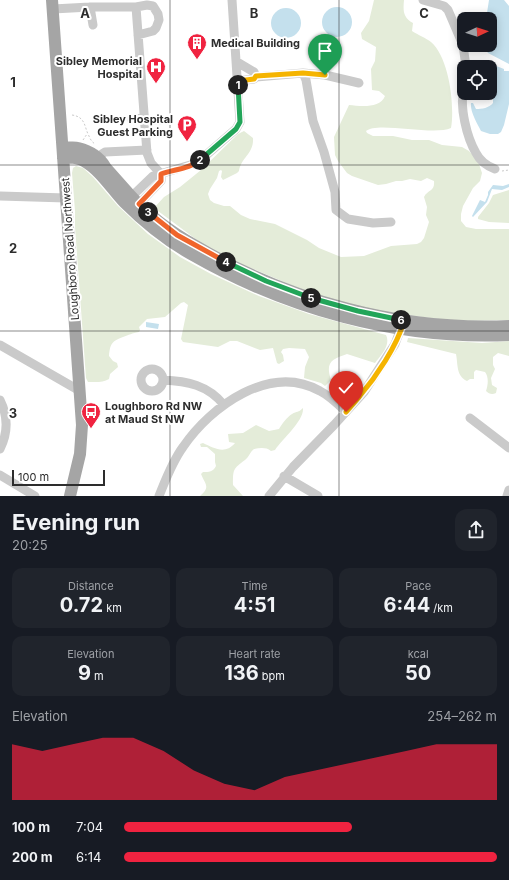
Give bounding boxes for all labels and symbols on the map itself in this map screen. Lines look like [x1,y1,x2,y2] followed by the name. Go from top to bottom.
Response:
[80,5,90,21] text: A
[250,5,259,21] text: B
[419,5,429,21] text: C
[457,12,497,52] north arrow
[186,32,208,60] building icon: Medical Building
[308,34,342,75] pin
[211,36,300,50] place label: Medical Building
[56,54,142,81] place label: Sibley Memorial Hospital
[145,56,167,84] hospital icon: Sibley Memorial Hospital
[10,74,16,90] text: 1
[228,75,248,95] pin: 1
[93,112,173,139] place label: Sibley Hospital Guest Parking
[176,114,198,142] parking icon: Sibley Hospital Guest Parking
[190,150,210,170] pin: 2
[58,177,82,321] street label: Loughboro Road Northwest
[138,202,158,222] pin: 3
[9,240,17,256] text: 2
[216,252,236,272] pin: 4
[301,288,321,308] pin: 5
[391,310,411,330] pin: 6
[329,371,363,412] pin
[105,399,203,426] place label: Loughboro Rd NW at Maud St NW
[80,401,102,429] bus stop icon: Loughboro Rd NW at Maud St NW
[9,405,17,421] text: 3
[12,468,105,487] scale bar

